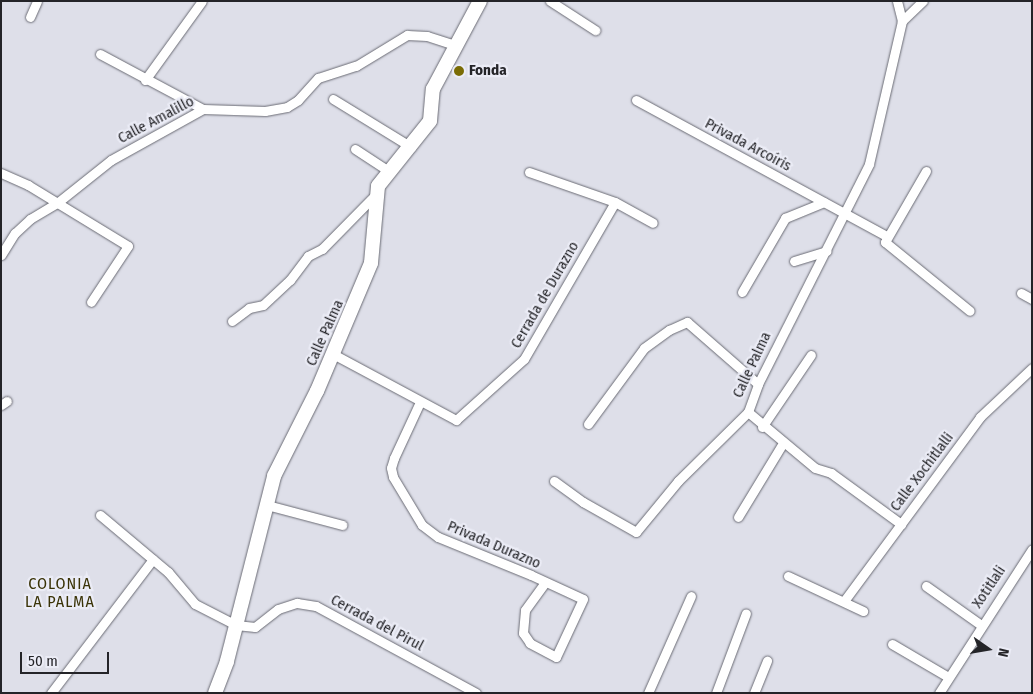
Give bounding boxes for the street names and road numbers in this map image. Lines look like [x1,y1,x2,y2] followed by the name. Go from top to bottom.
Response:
[115,92,197,148] street label: Calle Amalillo
[702,115,794,175] street label: Privada Arcoíris
[507,238,583,352] street label: Cerrada de Durazno
[302,297,348,369] street label: Calle Palma
[729,329,775,401] street label: Calle Palma
[886,429,958,515] street label: Calle Xochitlalli
[445,517,543,573] street label: Privada Durazno
[968,562,1010,612] street label: Xotitlali
[327,591,427,655] street label: Cerrada del Pirul

